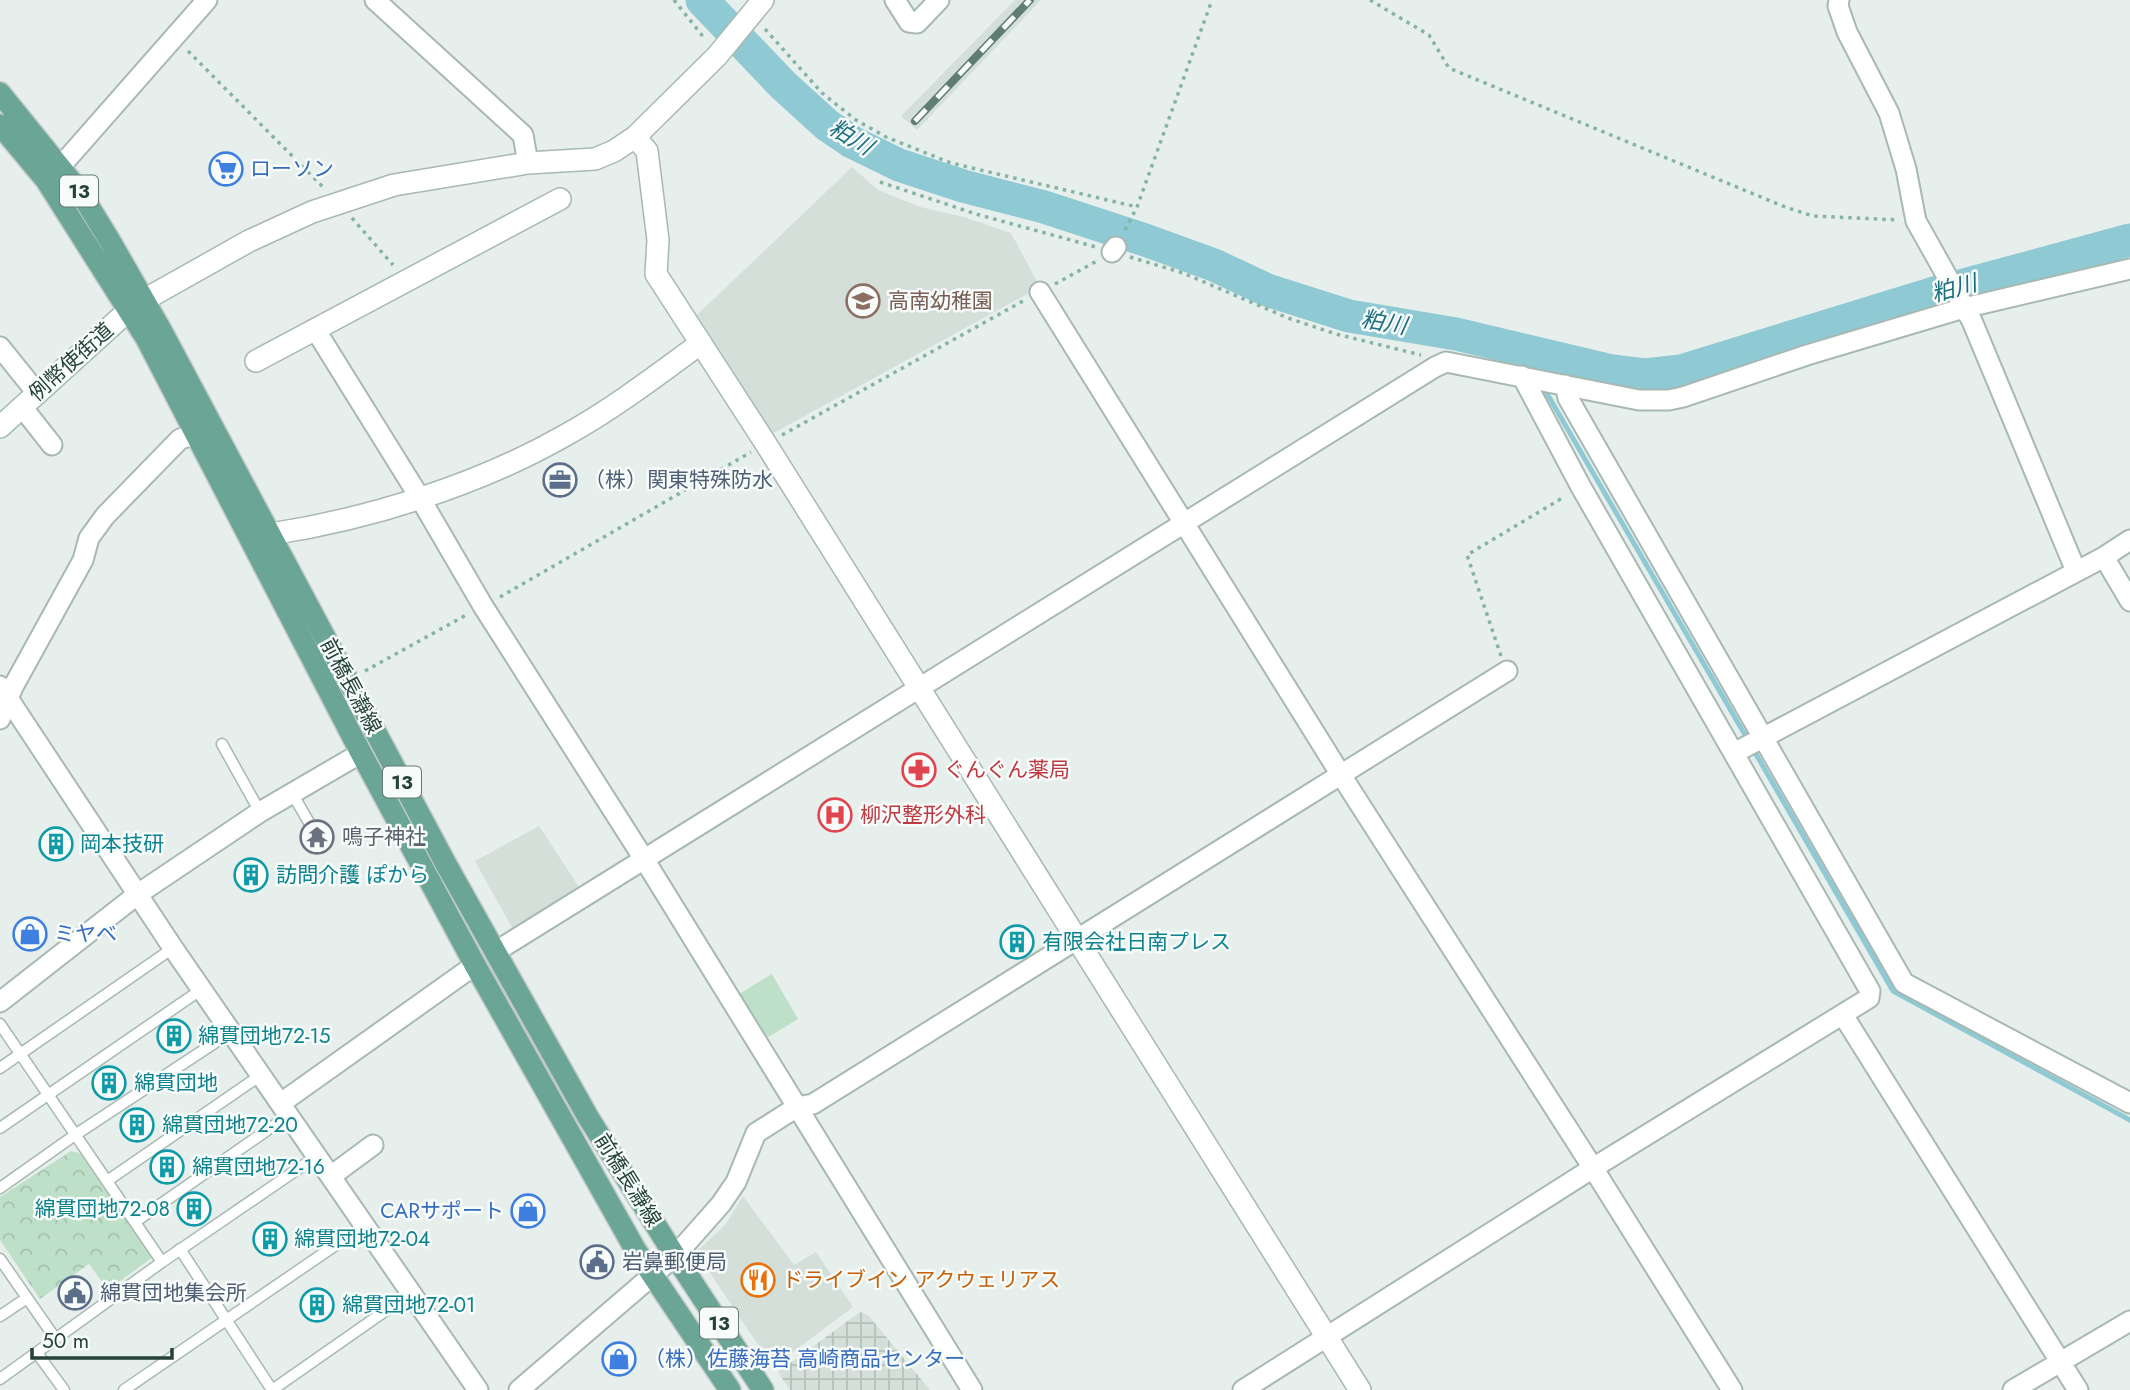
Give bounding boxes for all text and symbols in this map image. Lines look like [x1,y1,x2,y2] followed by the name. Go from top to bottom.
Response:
[823,111,882,165] water label: 粕川
[207,150,245,188] supermarket icon: ローソン
[250,154,334,184] place label: ローソン
[60,176,98,206] road number: 13
[1927,265,1984,310] water label: 粕川
[844,282,882,320] school or university icon: 高南幼稚園
[888,286,993,316] place label: 高南幼稚園
[1358,301,1413,343] water label: 粕川
[22,316,120,408] street label: 例幣使街道
[541,461,579,499] office icon: （株）関東特殊防水
[584,465,773,495] place label: （株）関東特殊防水
[313,633,389,739] street label: 前橋長瀞線
[900,751,938,789] pharmacy icon: ぐんぐん薬局
[944,755,1070,785] place label: ぐんぐん薬局
[383,766,421,797] road number: 13
[816,796,854,834] hospital icon: 柳沢整形外科
[860,800,986,830] place label: 柳沢整形外科
[298,818,336,856] temple icon: 鳴子神社
[342,822,426,852] place label: 鳴子神社
[37,825,75,863] building icon: 岡本技研
[80,829,164,859] place label: 岡本技研
[232,856,270,894] building icon: 訪問介護 ぽから
[276,860,429,890] place label: 訪問介護 ぽから
[11,915,49,953] shop icon: ミヤベ
[54,919,117,949] place label: ミヤベ
[998,923,1036,961] building icon: 有限会社日南プレス
[1042,927,1231,957] place label: 有限会社日南プレス
[155,1017,193,1055] building icon: 綿貫団地72-15
[198,1021,331,1051] place label: 綿貫団地72-15
[90,1064,128,1102] building icon: 綿貫団地
[134,1068,218,1098] place label: 綿貫団地
[118,1106,156,1144] building icon: 綿貫団地72-20
[162,1110,298,1140] place label: 綿貫団地72-20
[587,1128,669,1232] street label: 前橋長瀞線
[148,1148,186,1186] building icon: 綿貫団地72-16
[192,1152,325,1182] place label: 綿貫団地72-16
[175,1190,213,1228] building icon: 綿貫団地72-08
[509,1192,547,1230] shop icon: CARサポート
[35,1194,170,1224] place label: 綿貫団地72-08
[380,1196,504,1226] place label: CARサポート
[251,1220,289,1258] building icon: 綿貫団地72-04
[294,1224,430,1254] place label: 綿貫団地72-04
[578,1243,616,1281] public building icon: 岩鼻郵便局
[622,1247,727,1277] place label: 岩鼻郵便局
[739,1261,777,1299] restaurant icon: ドライブイン アクウェリアス
[782,1265,1060,1295] place label: ドライブイン アクウェリアス
[56,1274,94,1312] public building icon: 綿貫団地集会所
[100,1278,247,1308] place label: 綿貫団地集会所
[298,1286,336,1324] building icon: 綿貫団地72-01
[342,1290,475,1320] place label: 綿貫団地72-01
[700,1308,738,1338] road number: 13
[32,1316,172,1360] scale bar
[42,1326,89,1356] text: 50 m
[600,1340,638,1378] shop icon: （株）佐藤海苔 高崎商品センター
[644,1344,965,1374] place label: （株）佐藤海苔 高崎商品センター

